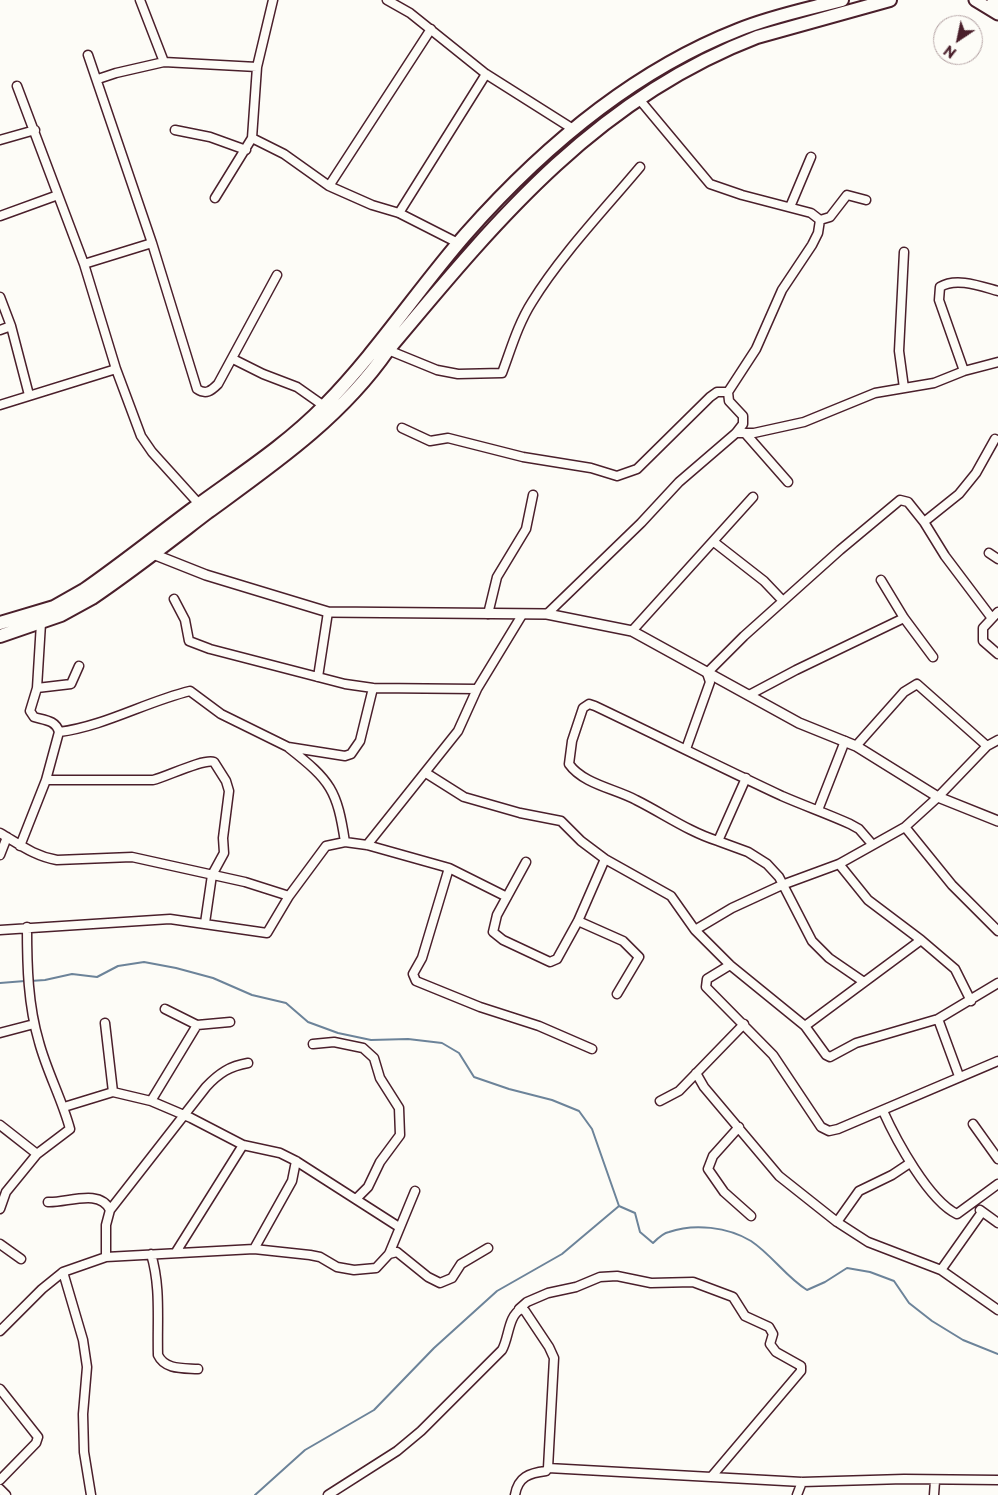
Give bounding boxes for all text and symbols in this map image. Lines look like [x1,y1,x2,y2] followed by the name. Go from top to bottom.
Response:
[933,15,983,65] north arrow
[939,40,960,64] text: N

